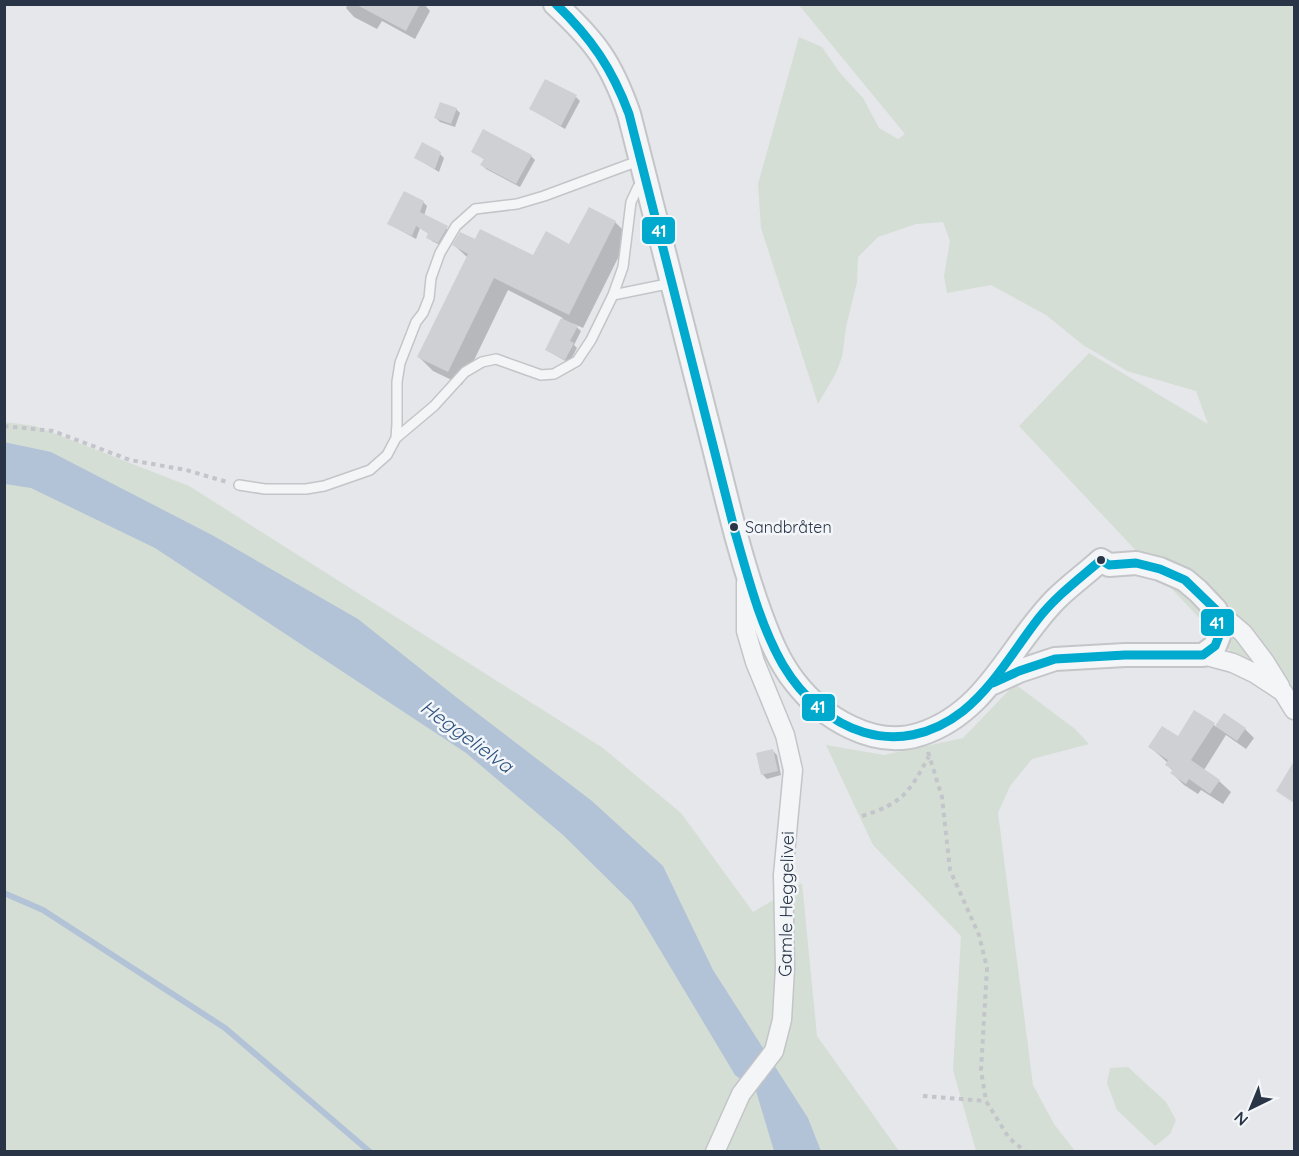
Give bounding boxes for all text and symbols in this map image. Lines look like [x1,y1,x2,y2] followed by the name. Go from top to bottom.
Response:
[641,216,676,245] line badge: 41
[651,221,667,241] text: 41
[745,517,832,537] place label: Sandbråten
[728,521,740,533] marker: Sandbråten
[1095,554,1107,566] unlabelled marker
[1200,608,1235,637] line badge: 41
[1209,613,1225,633] text: 41
[801,693,836,722] line badge: 41
[416,694,520,779] water label: Heggelielva
[810,697,826,717] text: 41
[773,831,799,977] street label: Gamle Heggelivei
[1221,1078,1281,1138] north arrow
[1230,1108,1252,1130] text: N

